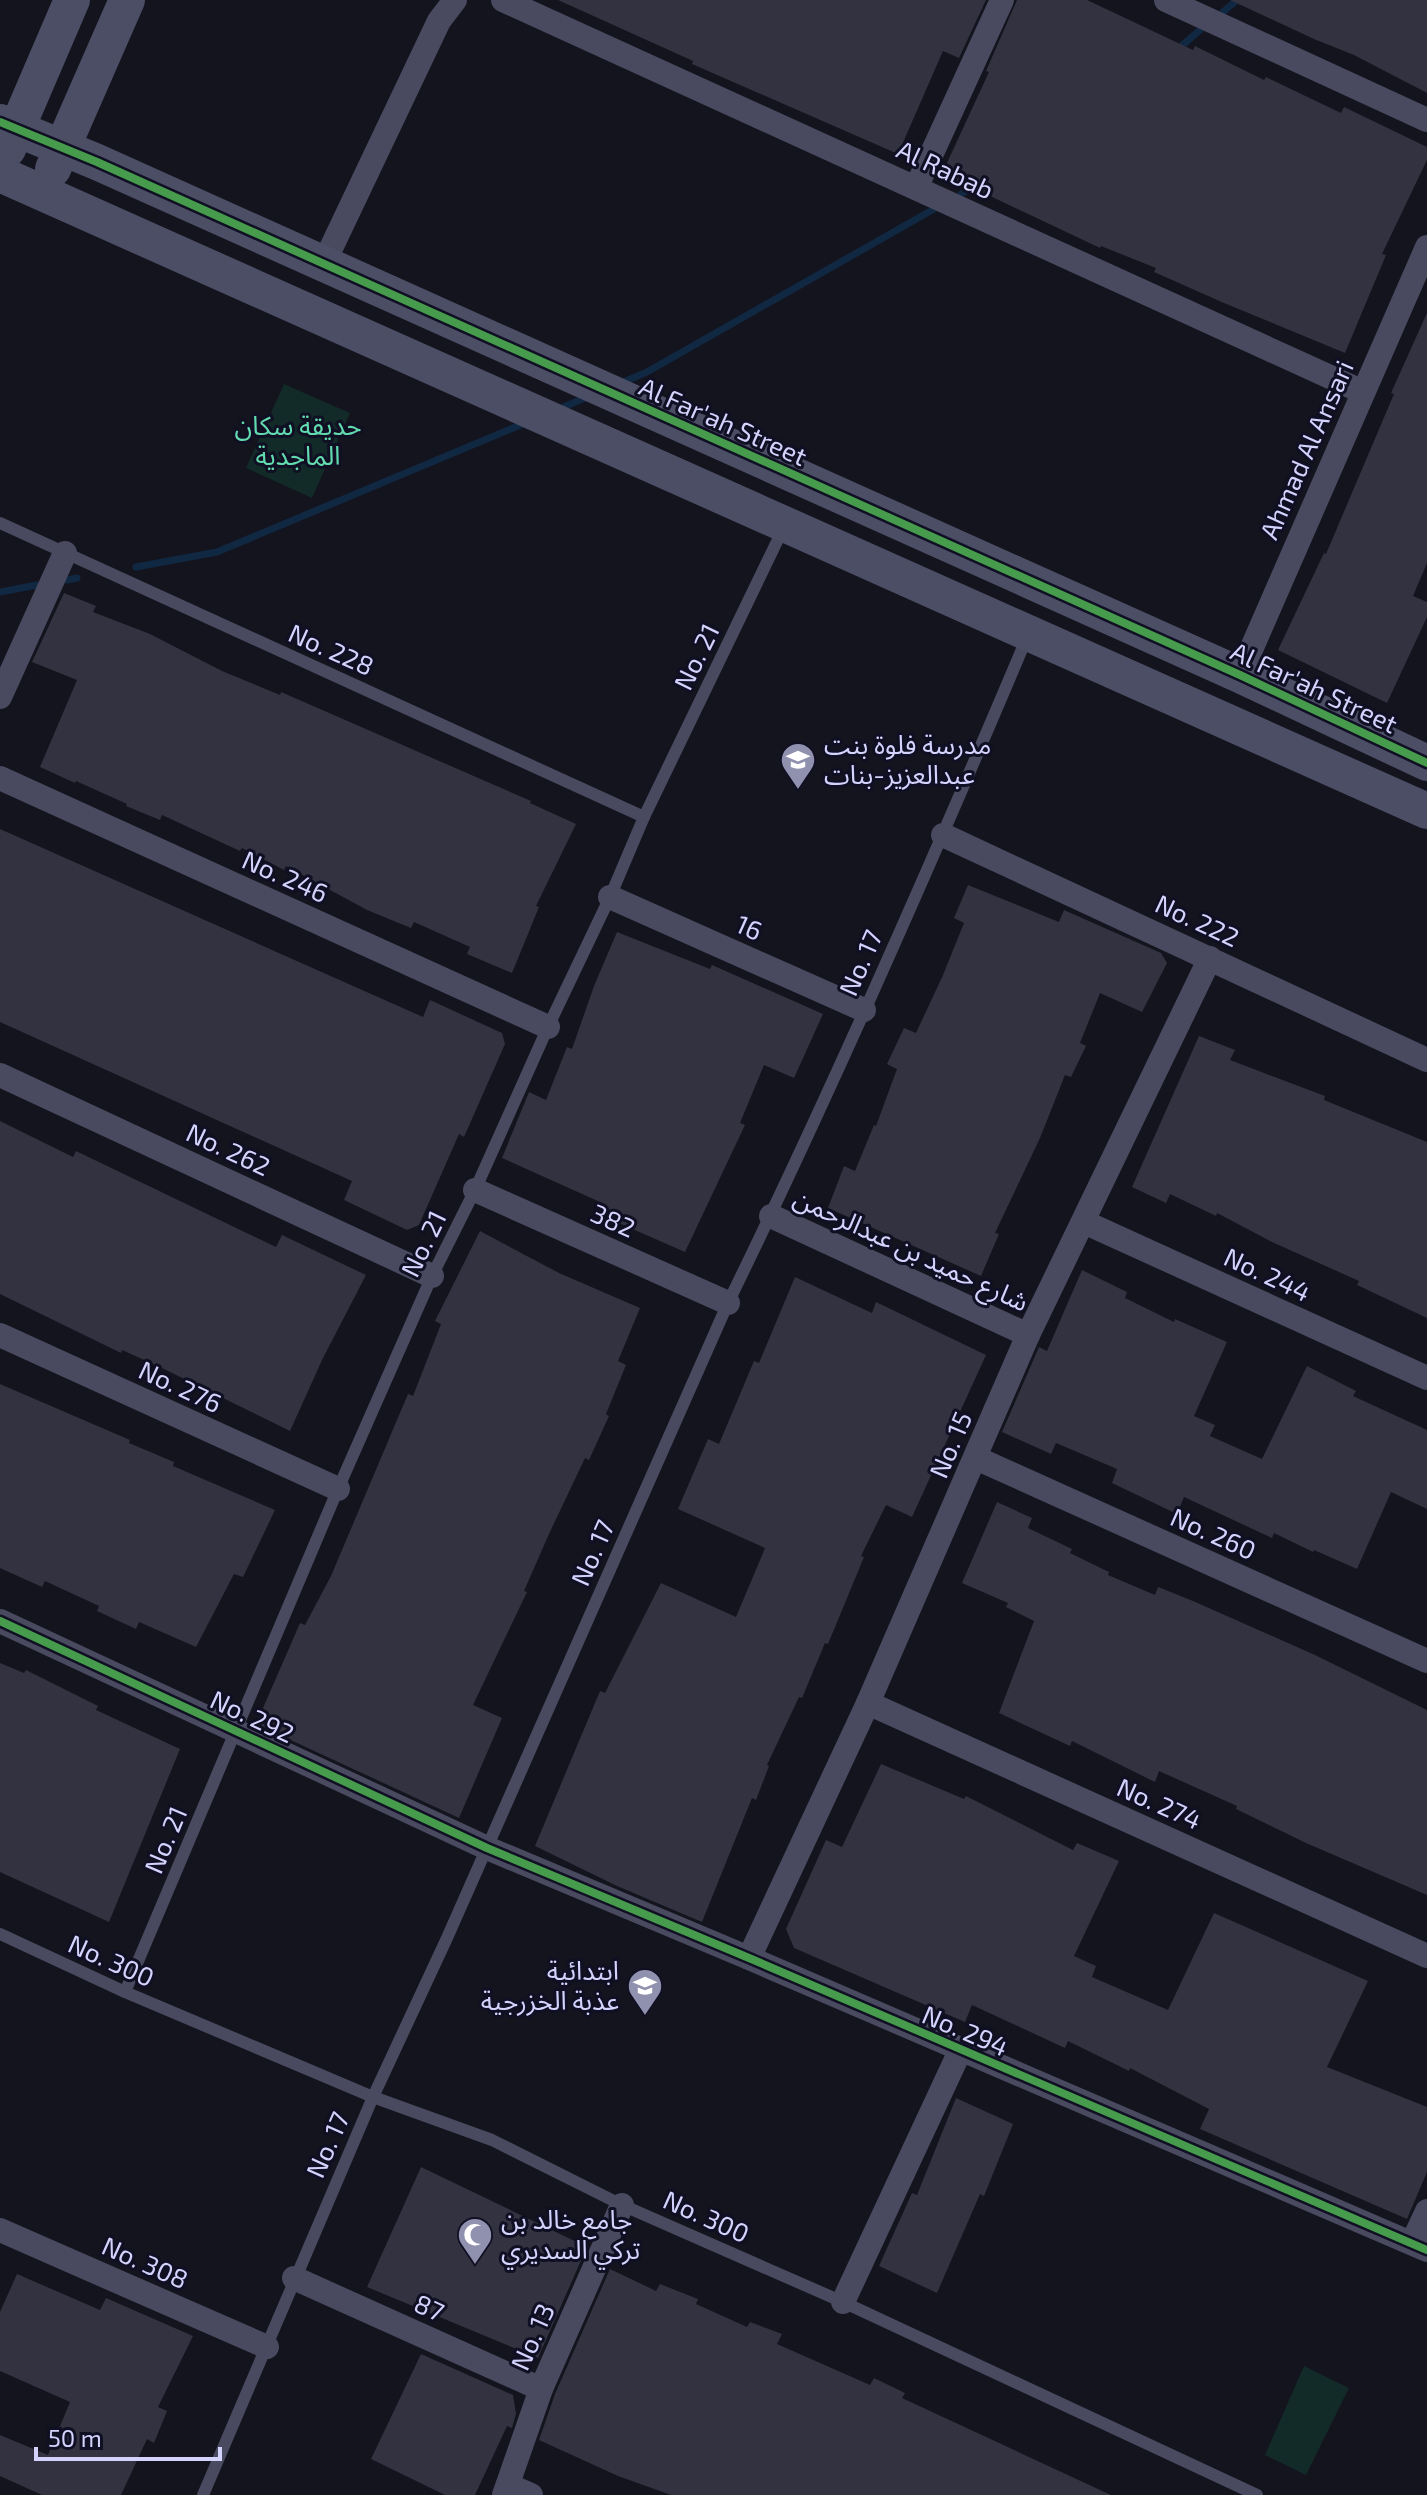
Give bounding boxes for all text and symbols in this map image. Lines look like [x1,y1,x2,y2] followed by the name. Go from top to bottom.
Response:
[892,133,999,205] street label: Al Rabab
[1252,355,1359,544] street label: Ahmad Al Ansari
[635,370,812,471] street label: Al Far'ah Street
[234,409,362,470] park label: حديقة سكان الماجدية
[284,616,379,681] street label: No. 228
[666,618,725,695] street label: No. 21
[1227,635,1403,739] street label: Al Far'ah Street
[824,728,991,790] place label: مدرسة فلوة بنت عبدالعزيز-بنات
[779,741,817,791] school or university icon: مدرسة فلوة بنت عبدالعزيز-بنات
[238,843,333,908] street label: No. 246
[1151,887,1244,952] street label: No. 222
[732,907,767,946] street label: 16
[832,925,888,1000] street label: No. 17
[182,1116,275,1181] street label: No. 262
[787,1181,1034,1321] street label: شارع حميد بن عبدالرحمن
[587,1196,640,1243] street label: 382
[393,1205,452,1282] street label: No. 21
[1220,1240,1316,1307] street label: No. 244
[134,1353,227,1418] street label: No. 276
[922,1407,977,1482] street label: No. 15
[1166,1500,1261,1565] street label: No. 260
[564,1515,620,1590] street label: No. 17
[206,1683,299,1748] street label: No. 292
[1113,1770,1206,1835] street label: No. 274
[137,1801,193,1878] street label: No. 21
[64,1927,159,1992] street label: No. 300
[481,1954,619,2016] place label: ابتدائية عذبة الخزرجية
[626,1967,664,2017] school or university icon: ابتدائية عذبة الخزرجية
[918,1998,1013,2062] street label: No. 294
[299,2107,355,2182] street label: No. 17
[659,2183,754,2248] street label: No. 300
[501,2203,640,2270] place label: جامع خالد بن تركي السديري
[456,2216,494,2266] mosque icon: جامع خالد بن تركي السديري
[98,2229,193,2294] street label: No. 308
[410,2287,449,2327] street label: 87
[503,2298,560,2375] street label: No. 13
[36,2411,220,2461] scale bar
[48,2423,102,2452] text: 50 m

